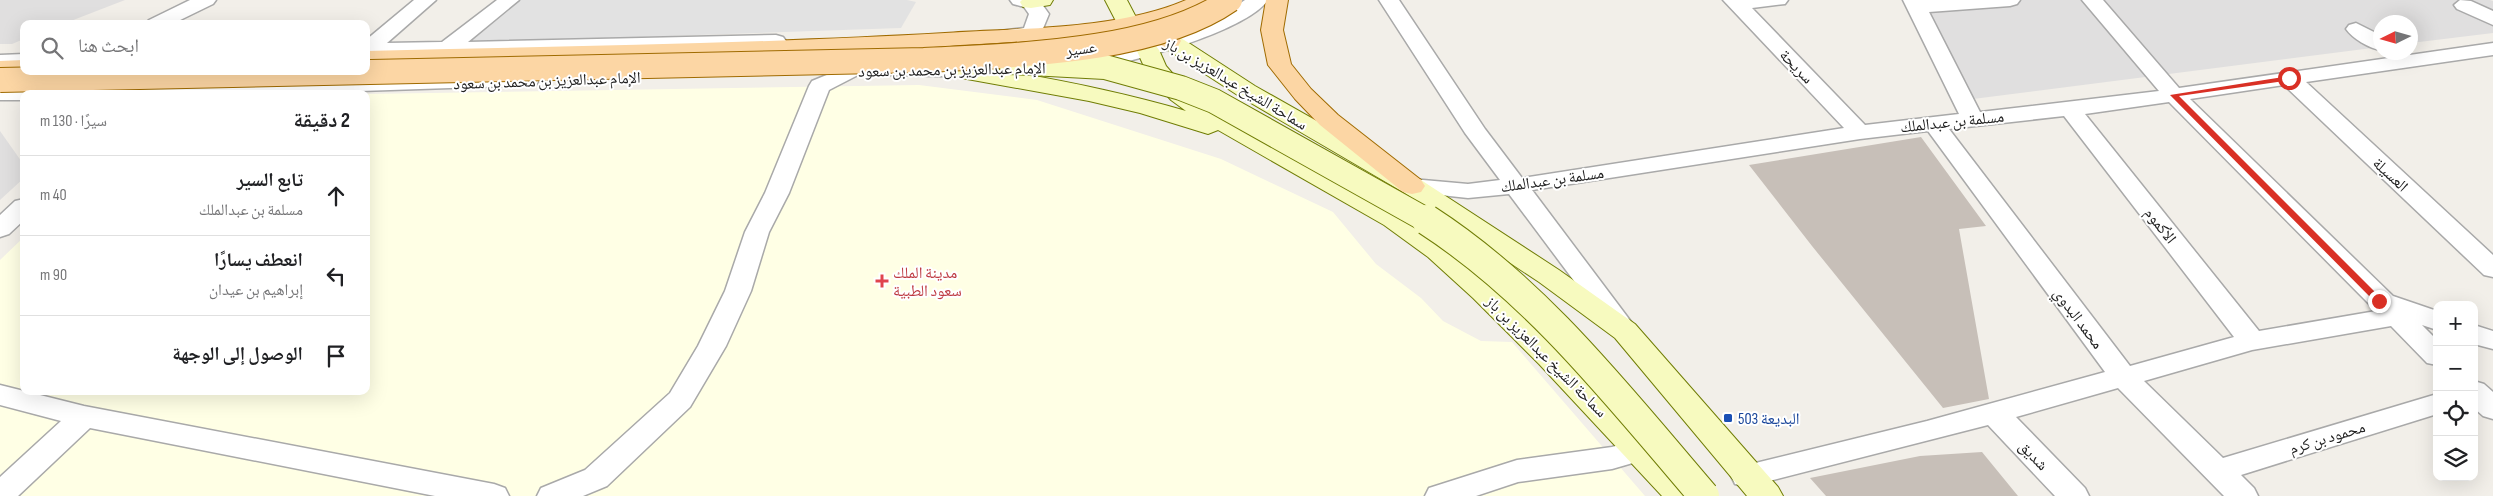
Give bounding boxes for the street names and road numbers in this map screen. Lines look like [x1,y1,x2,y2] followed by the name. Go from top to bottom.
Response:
[1159,33,1310,135] street label: سماحة الشيخ عبدالعزيز بن باز
[1064,38,1098,61] street label: عسير
[1775,46,1817,88] street label: سريحة
[858,59,1046,82] street label: الإمام عبدالعزيز بن محمد بن سعود
[453,69,641,94] street label: الإمام عبدالعزيز بن محمد بن سعود
[1899,108,2005,137] street label: مسلمة بن عبدالملك
[2368,154,2412,196] street label: العسيلة
[1499,164,1605,197] street label: مسلمة بن عبدالملك
[2140,204,2180,248] street label: الأكموم
[2047,285,2107,354] street label: محمد البدوي
[1481,292,1611,422] street label: سماحة الشيخ عبدالعزيز بن باز
[2287,418,2368,459] street label: محمود بن كرم
[2014,437,2052,475] street label: شديق

